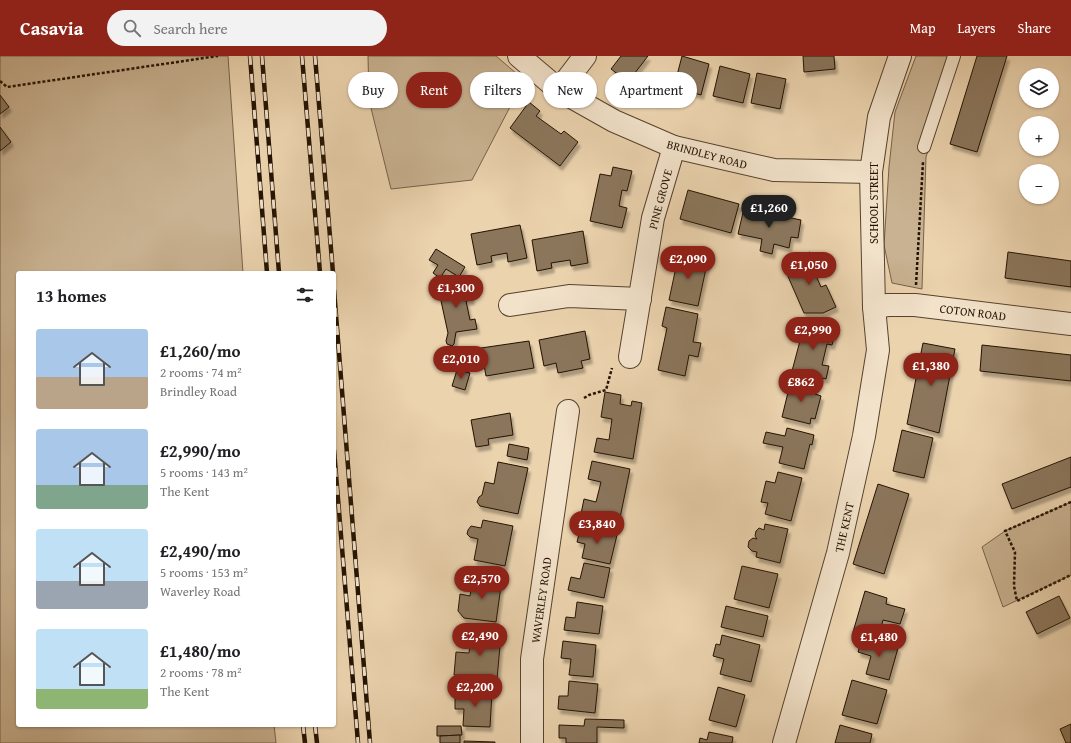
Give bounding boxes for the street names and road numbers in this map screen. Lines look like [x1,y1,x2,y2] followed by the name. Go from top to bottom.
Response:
[665,135,749,173] street label: BRINDLEY ROAD
[865,162,882,244] street label: SCHOOL STREET
[644,167,676,231] street label: PINE GROVE
[939,299,1007,325] street label: COTON ROAD
[830,500,858,554] street label: THE KENT
[527,556,555,644] street label: WAVERLEY ROAD

